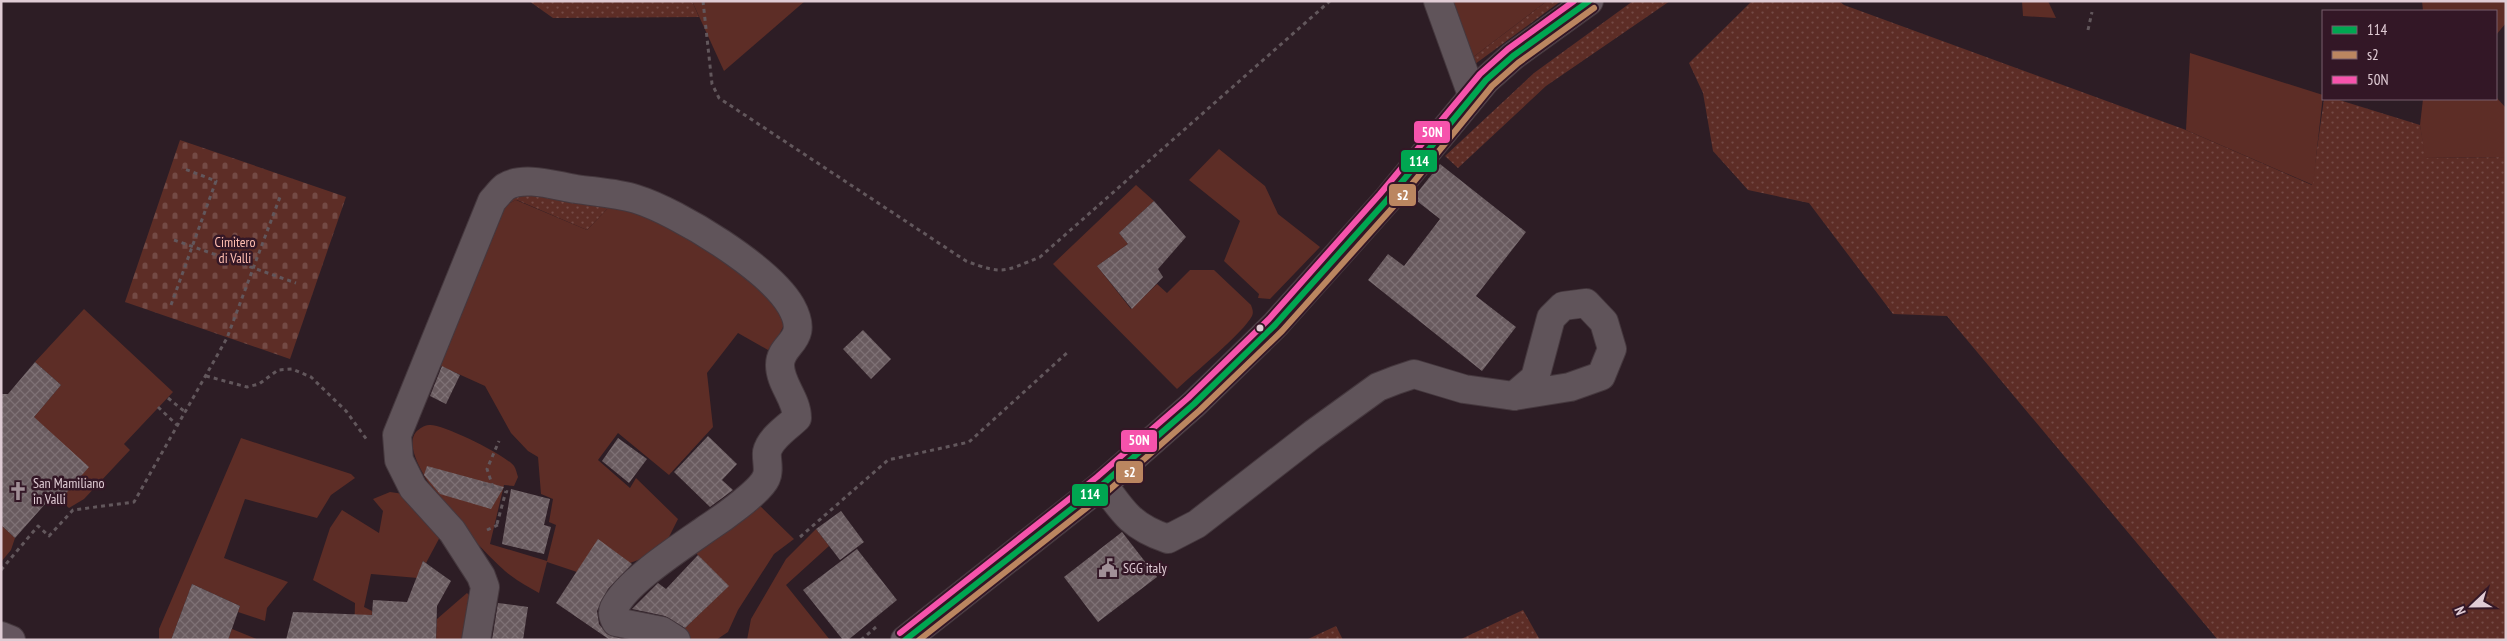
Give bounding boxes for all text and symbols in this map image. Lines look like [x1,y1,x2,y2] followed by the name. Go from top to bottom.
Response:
[2322,10,2497,100] legend
[2367,20,2388,39] text: 114
[2367,45,2379,64] text: s2
[2367,70,2389,89] text: 50N
[1413,120,1451,144] line badge: 50N
[1422,123,1442,141] text: 50N
[1400,149,1438,173] line badge: 114
[1409,152,1429,170] text: 114
[1388,183,1417,207] line badge: s2
[1397,186,1409,204] text: s2
[214,233,256,267] park label: Cimitero di Valli
[1255,323,1265,333] unlabelled marker
[1120,429,1158,453] line badge: 50N
[1129,431,1149,449] text: 50N
[1115,460,1144,484] line badge: s2
[1124,463,1136,481] text: s2
[33,474,104,508] place label: San Mamiliano in Valli
[7,480,29,502] church icon: San Mamiliano in Valli
[1071,483,1109,507] line badge: 114
[1080,485,1100,503] text: 114
[1097,557,1119,579] public building icon: SGG italy
[1123,559,1167,577] place label: SGG italy
[2447,581,2497,631] north arrow
[2450,604,2470,618] text: N

